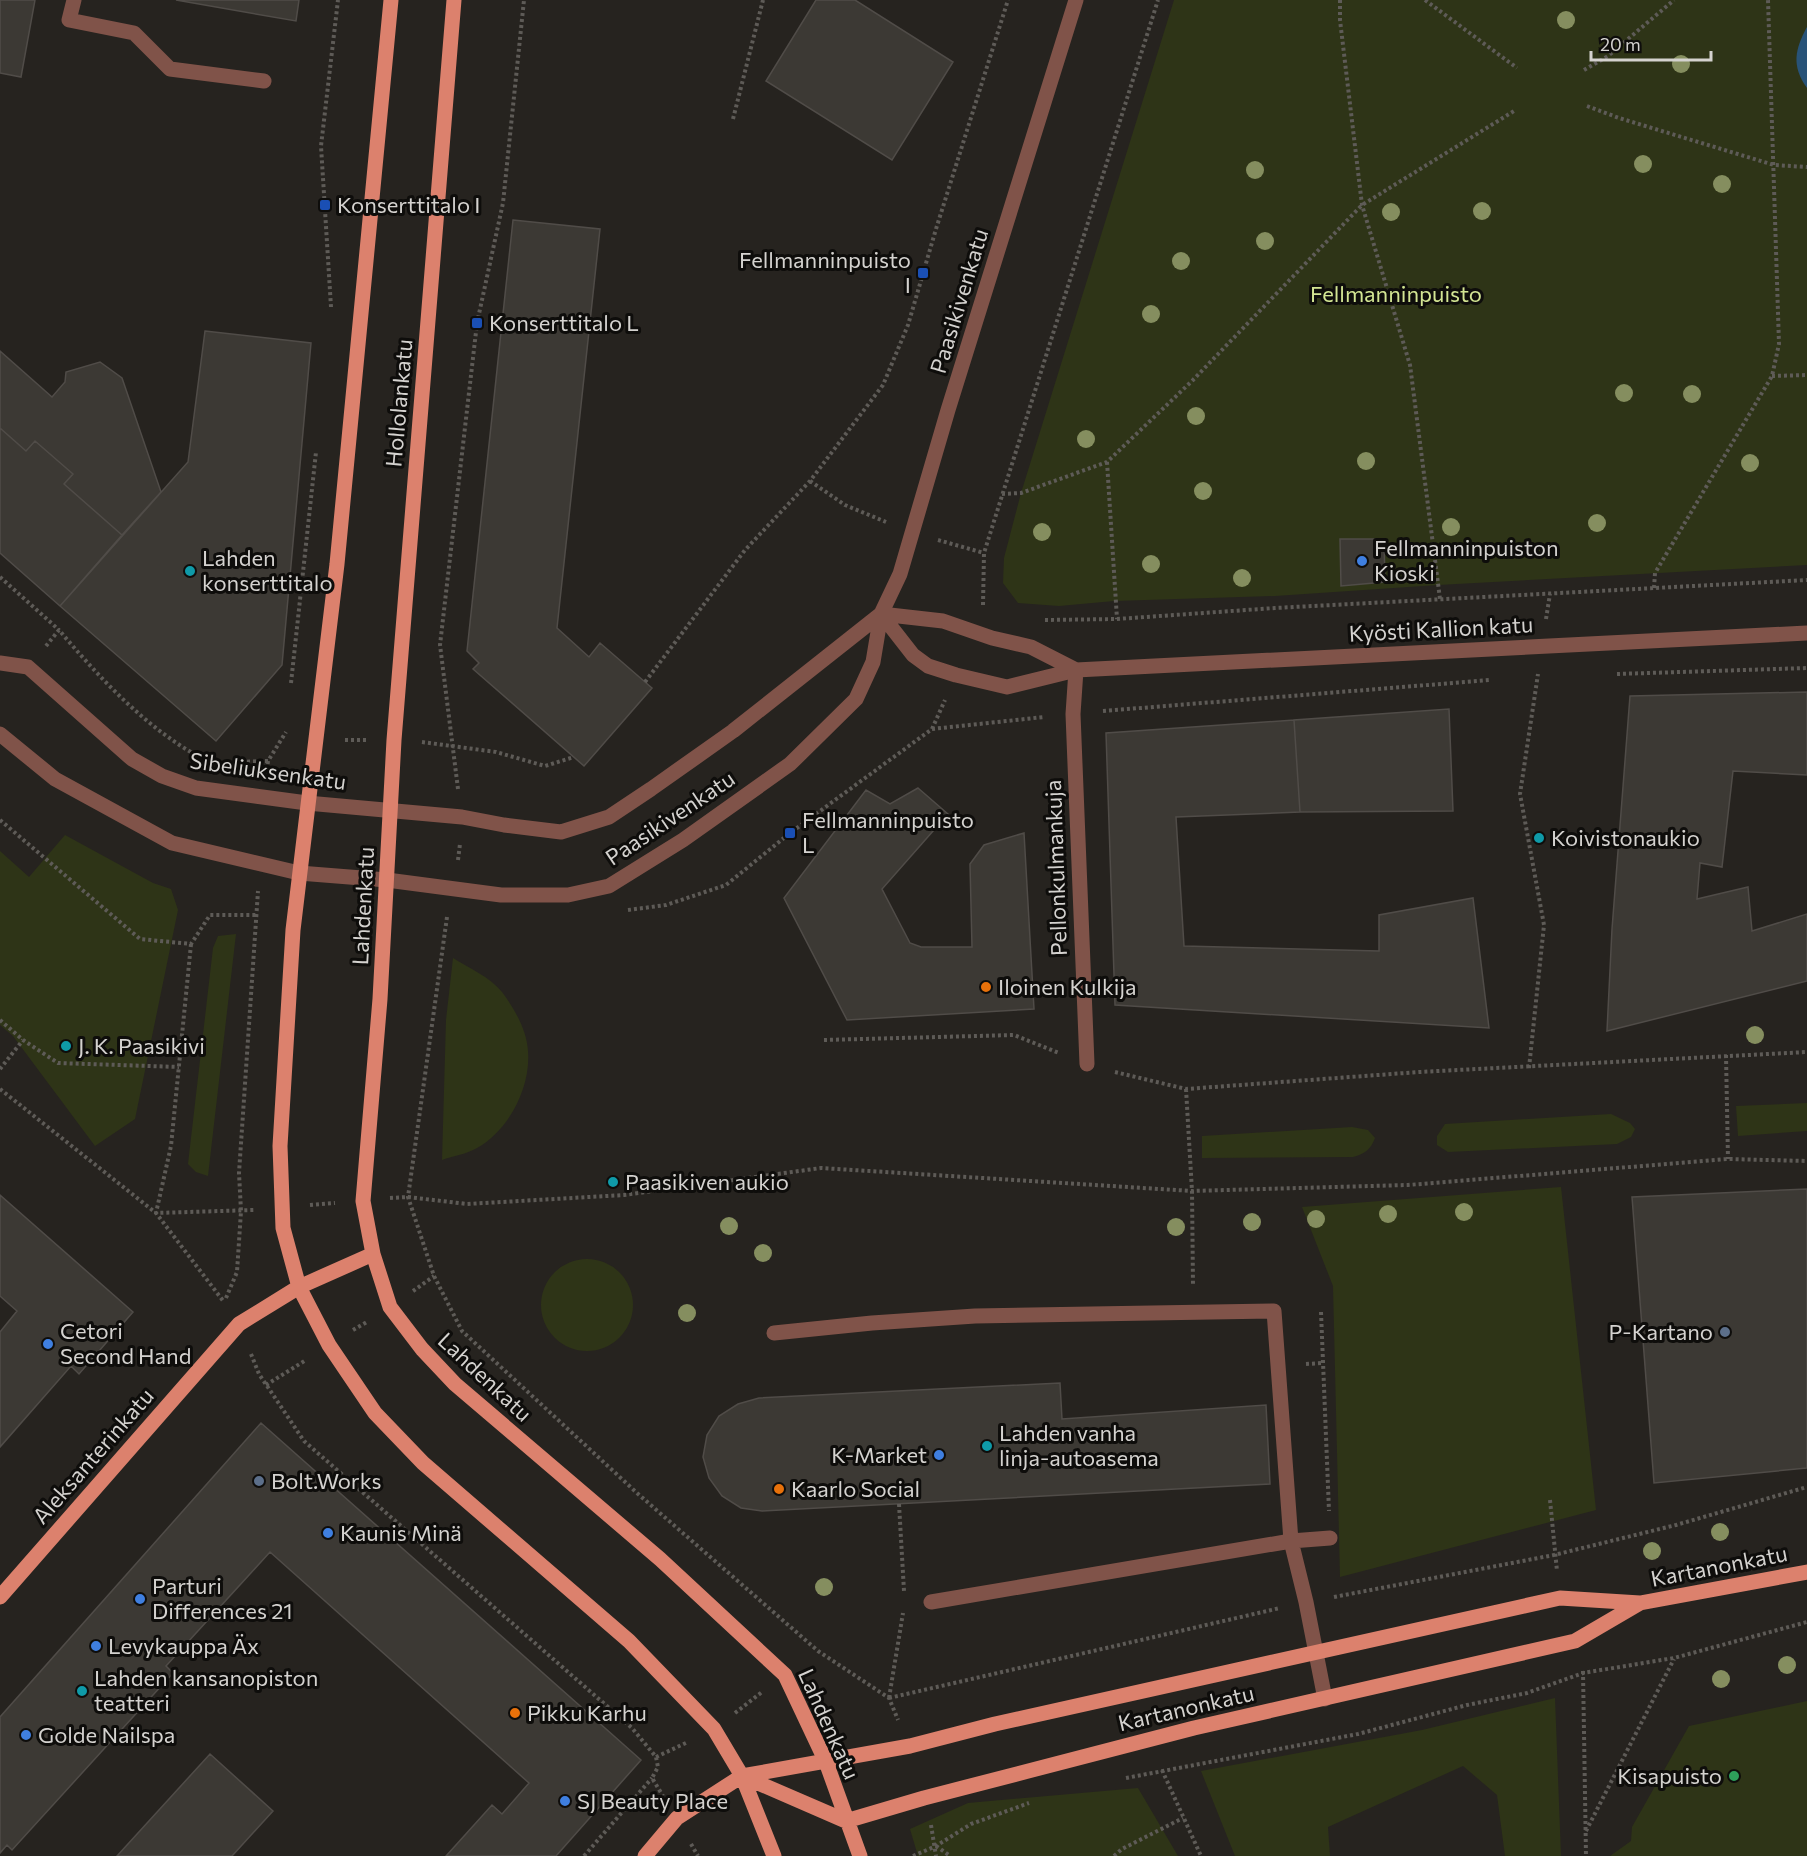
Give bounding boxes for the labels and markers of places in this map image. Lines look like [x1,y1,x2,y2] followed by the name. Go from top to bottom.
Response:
[337,191,480,218] place label: Konserttitalo I
[318,198,332,212] marker: Konserttitalo I
[739,246,911,298] place label: Fellmanninpuisto I
[916,266,930,280] marker: Fellmanninpuisto I
[489,309,639,336] place label: Konserttitalo L
[470,316,484,330] marker: Konserttitalo L
[1374,534,1559,586] place label: Fellmanninpuiston Kioski
[202,544,333,596] place label: Lahden konserttitalo
[1355,554,1369,568] marker: Fellmanninpuiston Kioski
[183,564,197,578] marker: Lahden konserttitalo
[802,806,974,858] place label: Fellmanninpuisto L
[1551,824,1700,851] place label: Koivistonaukio
[783,826,797,840] marker: Fellmanninpuisto L
[1532,831,1546,845] marker: Koivistonaukio
[998,973,1137,1000] place label: Iloinen Kulkija
[979,980,993,994] marker: Iloinen Kulkija
[78,1032,205,1059] place label: J. K. Paasikivi
[59,1039,73,1053] marker: J. K. Paasikivi
[625,1168,789,1195] place label: Paasikiven aukio
[606,1175,620,1189] marker: Paasikiven aukio
[60,1317,191,1369] place label: Cetori Second Hand
[1609,1318,1713,1345] place label: P-Kartano
[1718,1325,1732,1339] marker: P-Kartano
[41,1337,55,1351] marker: Cetori Second Hand
[999,1419,1159,1471] place label: Lahden vanha linja-autoasema
[980,1439,994,1453] marker: Lahden vanha linja-autoasema
[831,1441,927,1468] place label: K-Market
[932,1448,946,1462] marker: K-Market
[271,1467,382,1494] place label: Bolt.Works
[252,1474,266,1488] marker: Bolt.Works
[791,1475,920,1502] place label: Kaarlo Social
[772,1482,786,1496] marker: Kaarlo Social
[340,1519,462,1546] place label: Kaunis Minä
[321,1526,335,1540] marker: Kaunis Minä
[152,1572,293,1624] place label: Parturi Differences 21
[133,1592,147,1606] marker: Parturi Differences 21
[108,1632,259,1659] place label: Levykauppa Äx
[89,1639,103,1653] marker: Levykauppa Äx
[94,1664,318,1716] place label: Lahden kansanopiston teatteri
[75,1684,89,1698] marker: Lahden kansanopiston teatteri
[527,1699,647,1726] place label: Pikku Karhu
[508,1706,522,1720] marker: Pikku Karhu
[38,1721,175,1748] place label: Golde Nailspa
[19,1728,33,1742] marker: Golde Nailspa
[1617,1762,1722,1789] place label: Kisapuisto
[1727,1769,1741,1783] marker: Kisapuisto
[577,1787,728,1814] place label: SJ Beauty Place
[558,1794,572,1808] marker: SJ Beauty Place

